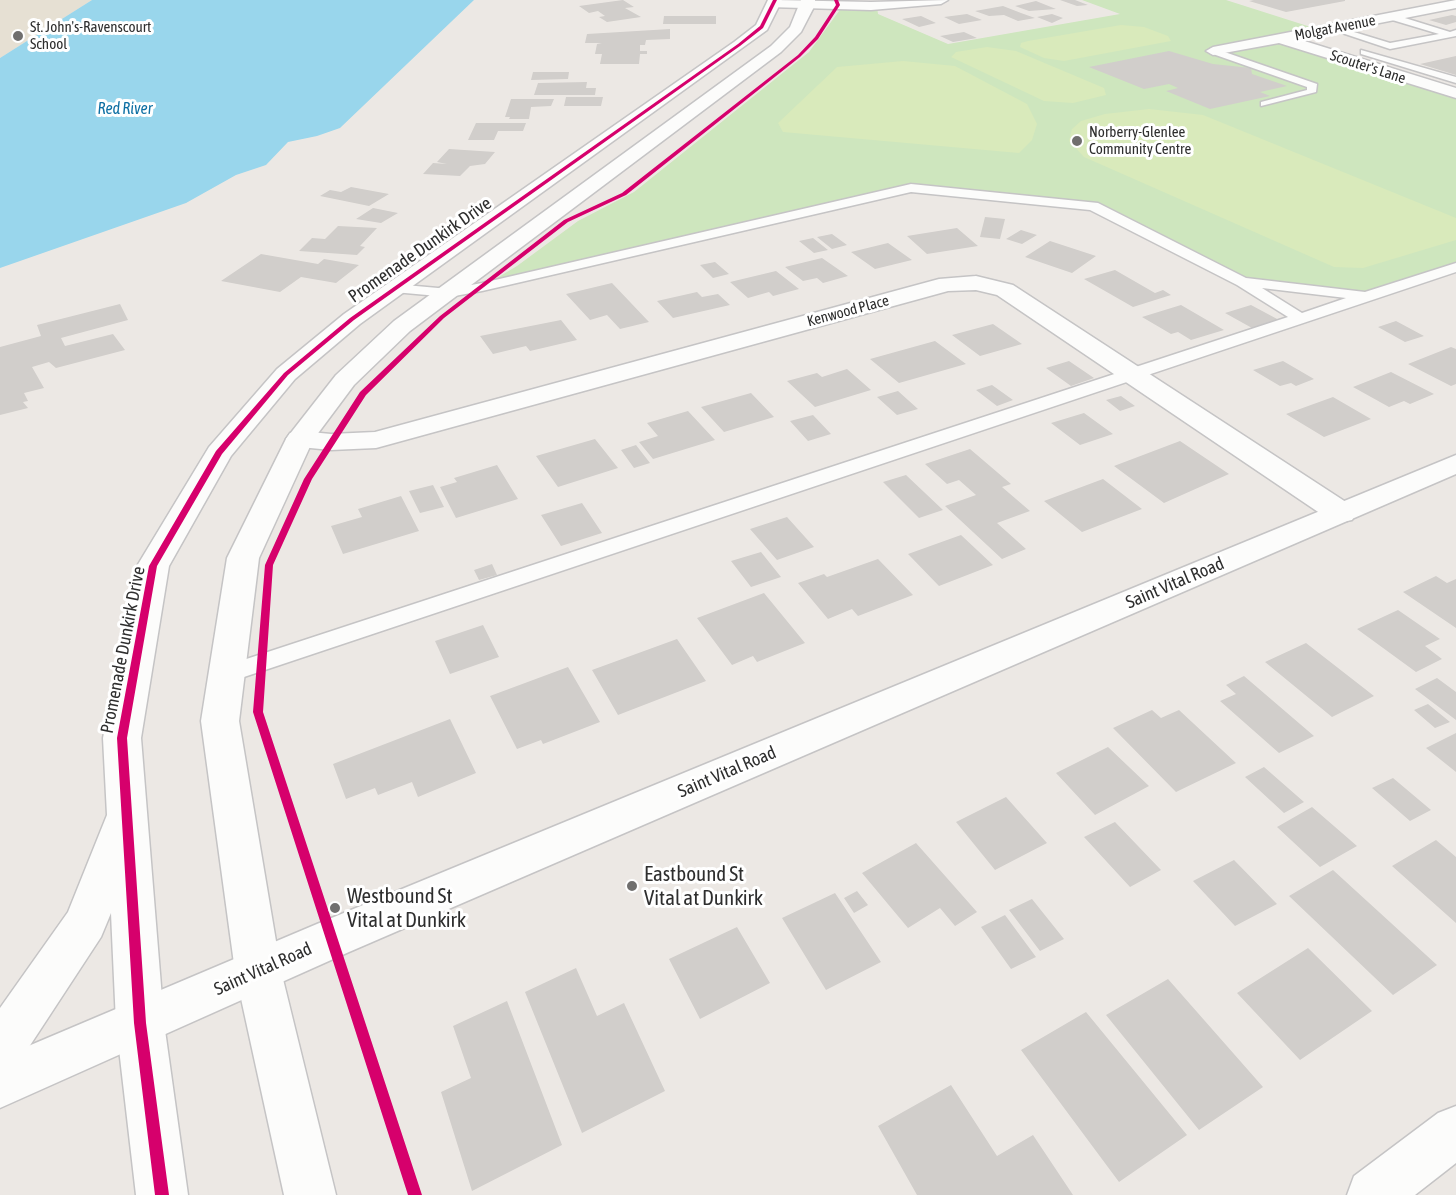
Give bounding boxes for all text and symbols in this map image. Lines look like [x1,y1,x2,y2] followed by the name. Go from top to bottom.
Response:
[1293,11,1377,45] street label: Molgat Avenue
[30,18,151,53] place label: St. John's-Ravenscourt School
[11,29,25,43] marker: St. John's-Ravenscourt School
[1328,46,1408,88] street label: Scouter's Lane
[98,99,152,119] water label: Red River
[1089,123,1191,158] place label: Norberry-Glenlee Community Centre
[1070,134,1084,148] marker: Norberry-Glenlee Community Centre
[344,192,496,308] street label: Promenade Dunkirk Drive
[805,291,891,331] street label: Kenwood Place
[1123,553,1227,613] street label: Saint Vital Road
[96,565,150,735] street label: Promenade Dunkirk Drive
[675,742,779,802] street label: Saint Vital Road
[644,861,763,911] place label: Eastbound St Vital at Dunkirk
[625,879,639,893] marker: Eastbound St Vital at Dunkirk
[347,883,466,933] place label: Westbound St Vital at Dunkirk
[328,901,342,915] marker: Westbound St Vital at Dunkirk
[211,938,315,1000] street label: Saint Vital Road

